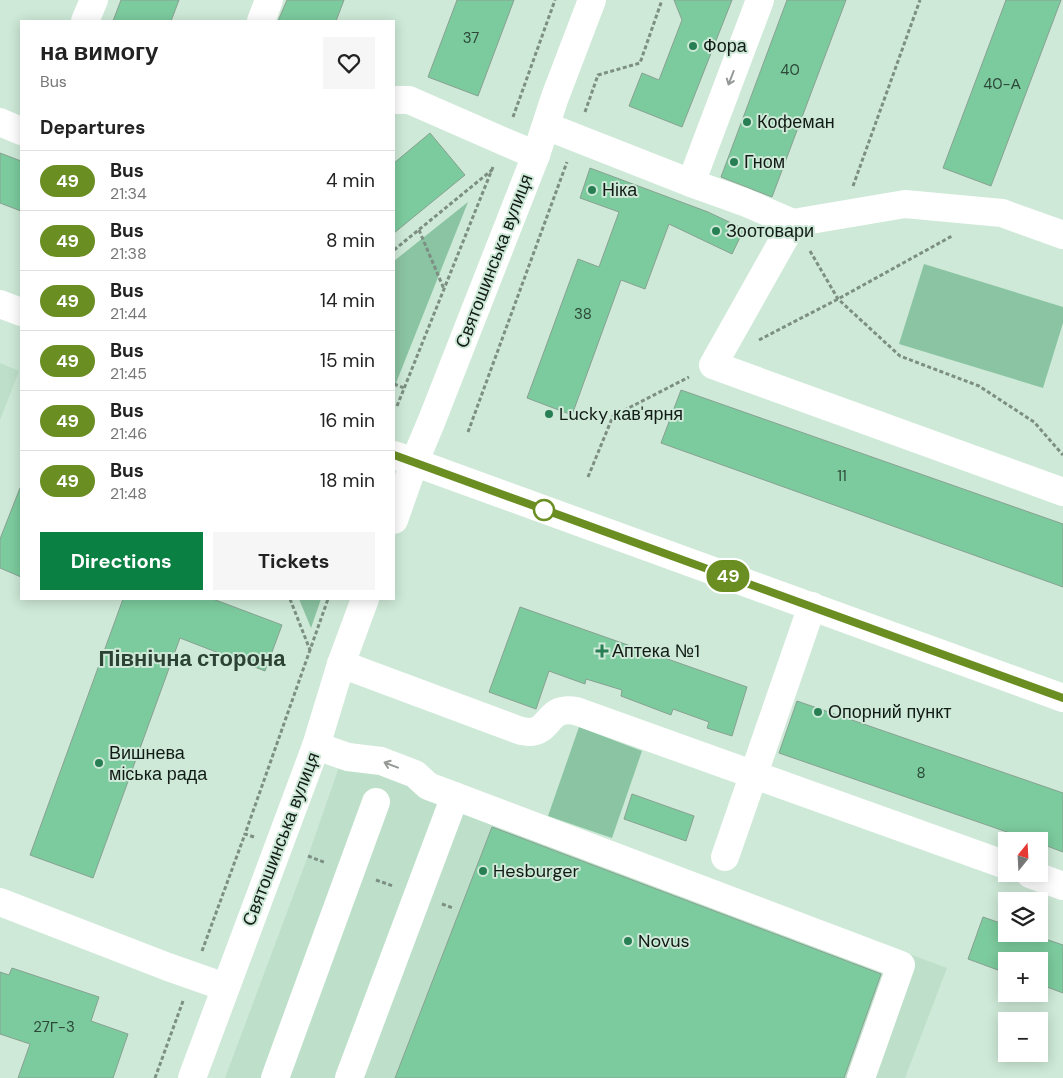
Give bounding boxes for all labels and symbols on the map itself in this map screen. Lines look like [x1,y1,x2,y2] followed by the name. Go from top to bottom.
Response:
[463,28,479,48] house number: 37
[703,34,748,58] place label: Фора
[687,40,699,52] marker: Фора
[780,60,800,80] house number: 40
[726,70,735,86] one-way arrow
[983,74,1021,94] house number: 40-А
[757,110,835,134] place label: Кофеман
[741,116,753,128] marker: Кофеман
[744,150,785,174] place label: Гном
[728,156,740,168] marker: Гном
[450,171,538,351] street label: Святошинська вулиця
[602,178,638,202] place label: Ніка
[586,184,598,196] marker: Ніка
[726,219,814,243] place label: Зоотовари
[710,225,722,237] marker: Зоотовари
[574,304,592,324] house number: 38
[559,402,683,426] place label: Lucky кав'ярня
[543,408,555,420] marker: Lucky кав'ярня
[837,466,847,486] house number: 11
[533,499,555,521] unlabelled marker
[706,560,750,592] line badge: 49
[612,639,700,663] place label: Аптека №1
[99,644,286,673] district label: Північна сторона
[596,645,608,657] marker: Аптека №1
[828,700,952,724] place label: Опорний пункт
[812,706,824,718] marker: Опорний пункт
[109,741,208,786] place label: Вишнева міська рада
[237,749,325,929] street label: Святошинська вулиця
[93,757,105,769] marker: Вишнева міська рада
[384,760,399,769] one-way arrow
[916,763,926,783] house number: 8
[998,832,1048,882] north arrow
[493,859,579,883] place label: Hesburger
[477,865,489,877] marker: Hesburger
[638,929,690,953] place label: Novus
[622,935,634,947] marker: Novus
[33,1017,75,1037] house number: 27Г-3

